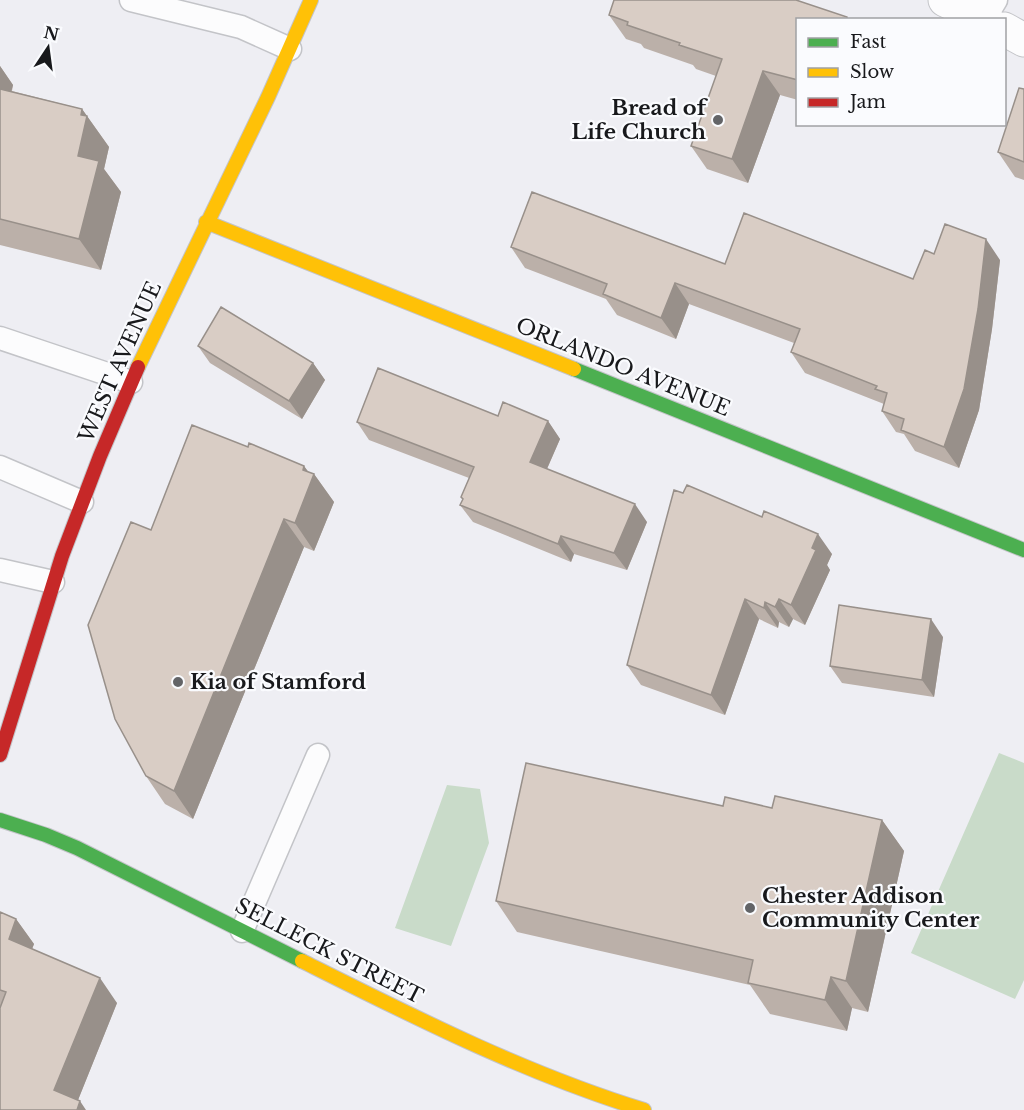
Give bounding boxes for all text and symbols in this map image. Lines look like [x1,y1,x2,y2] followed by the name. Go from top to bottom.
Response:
[18,18,78,78] north arrow
[796,18,1006,126] legend
[42,22,61,45] text: N
[850,31,887,53] text: Fast
[850,61,895,83] text: Slow
[848,91,886,113] text: Jam
[571,95,709,145] place label: Bread of Life Church
[711,113,725,127] marker: Bread of Life Church
[72,278,167,447] street label: WEST AVENUE
[512,312,734,422] street label: ORLANDO AVENUE
[190,669,367,695] place label: Kia of Stamford
[171,675,185,689] marker: Kia of Stamford
[762,883,980,933] place label: Chester Addison Community Center
[231,892,427,1010] street label: SELLECK STREET
[743,901,757,915] marker: Chester Addison Community Center

